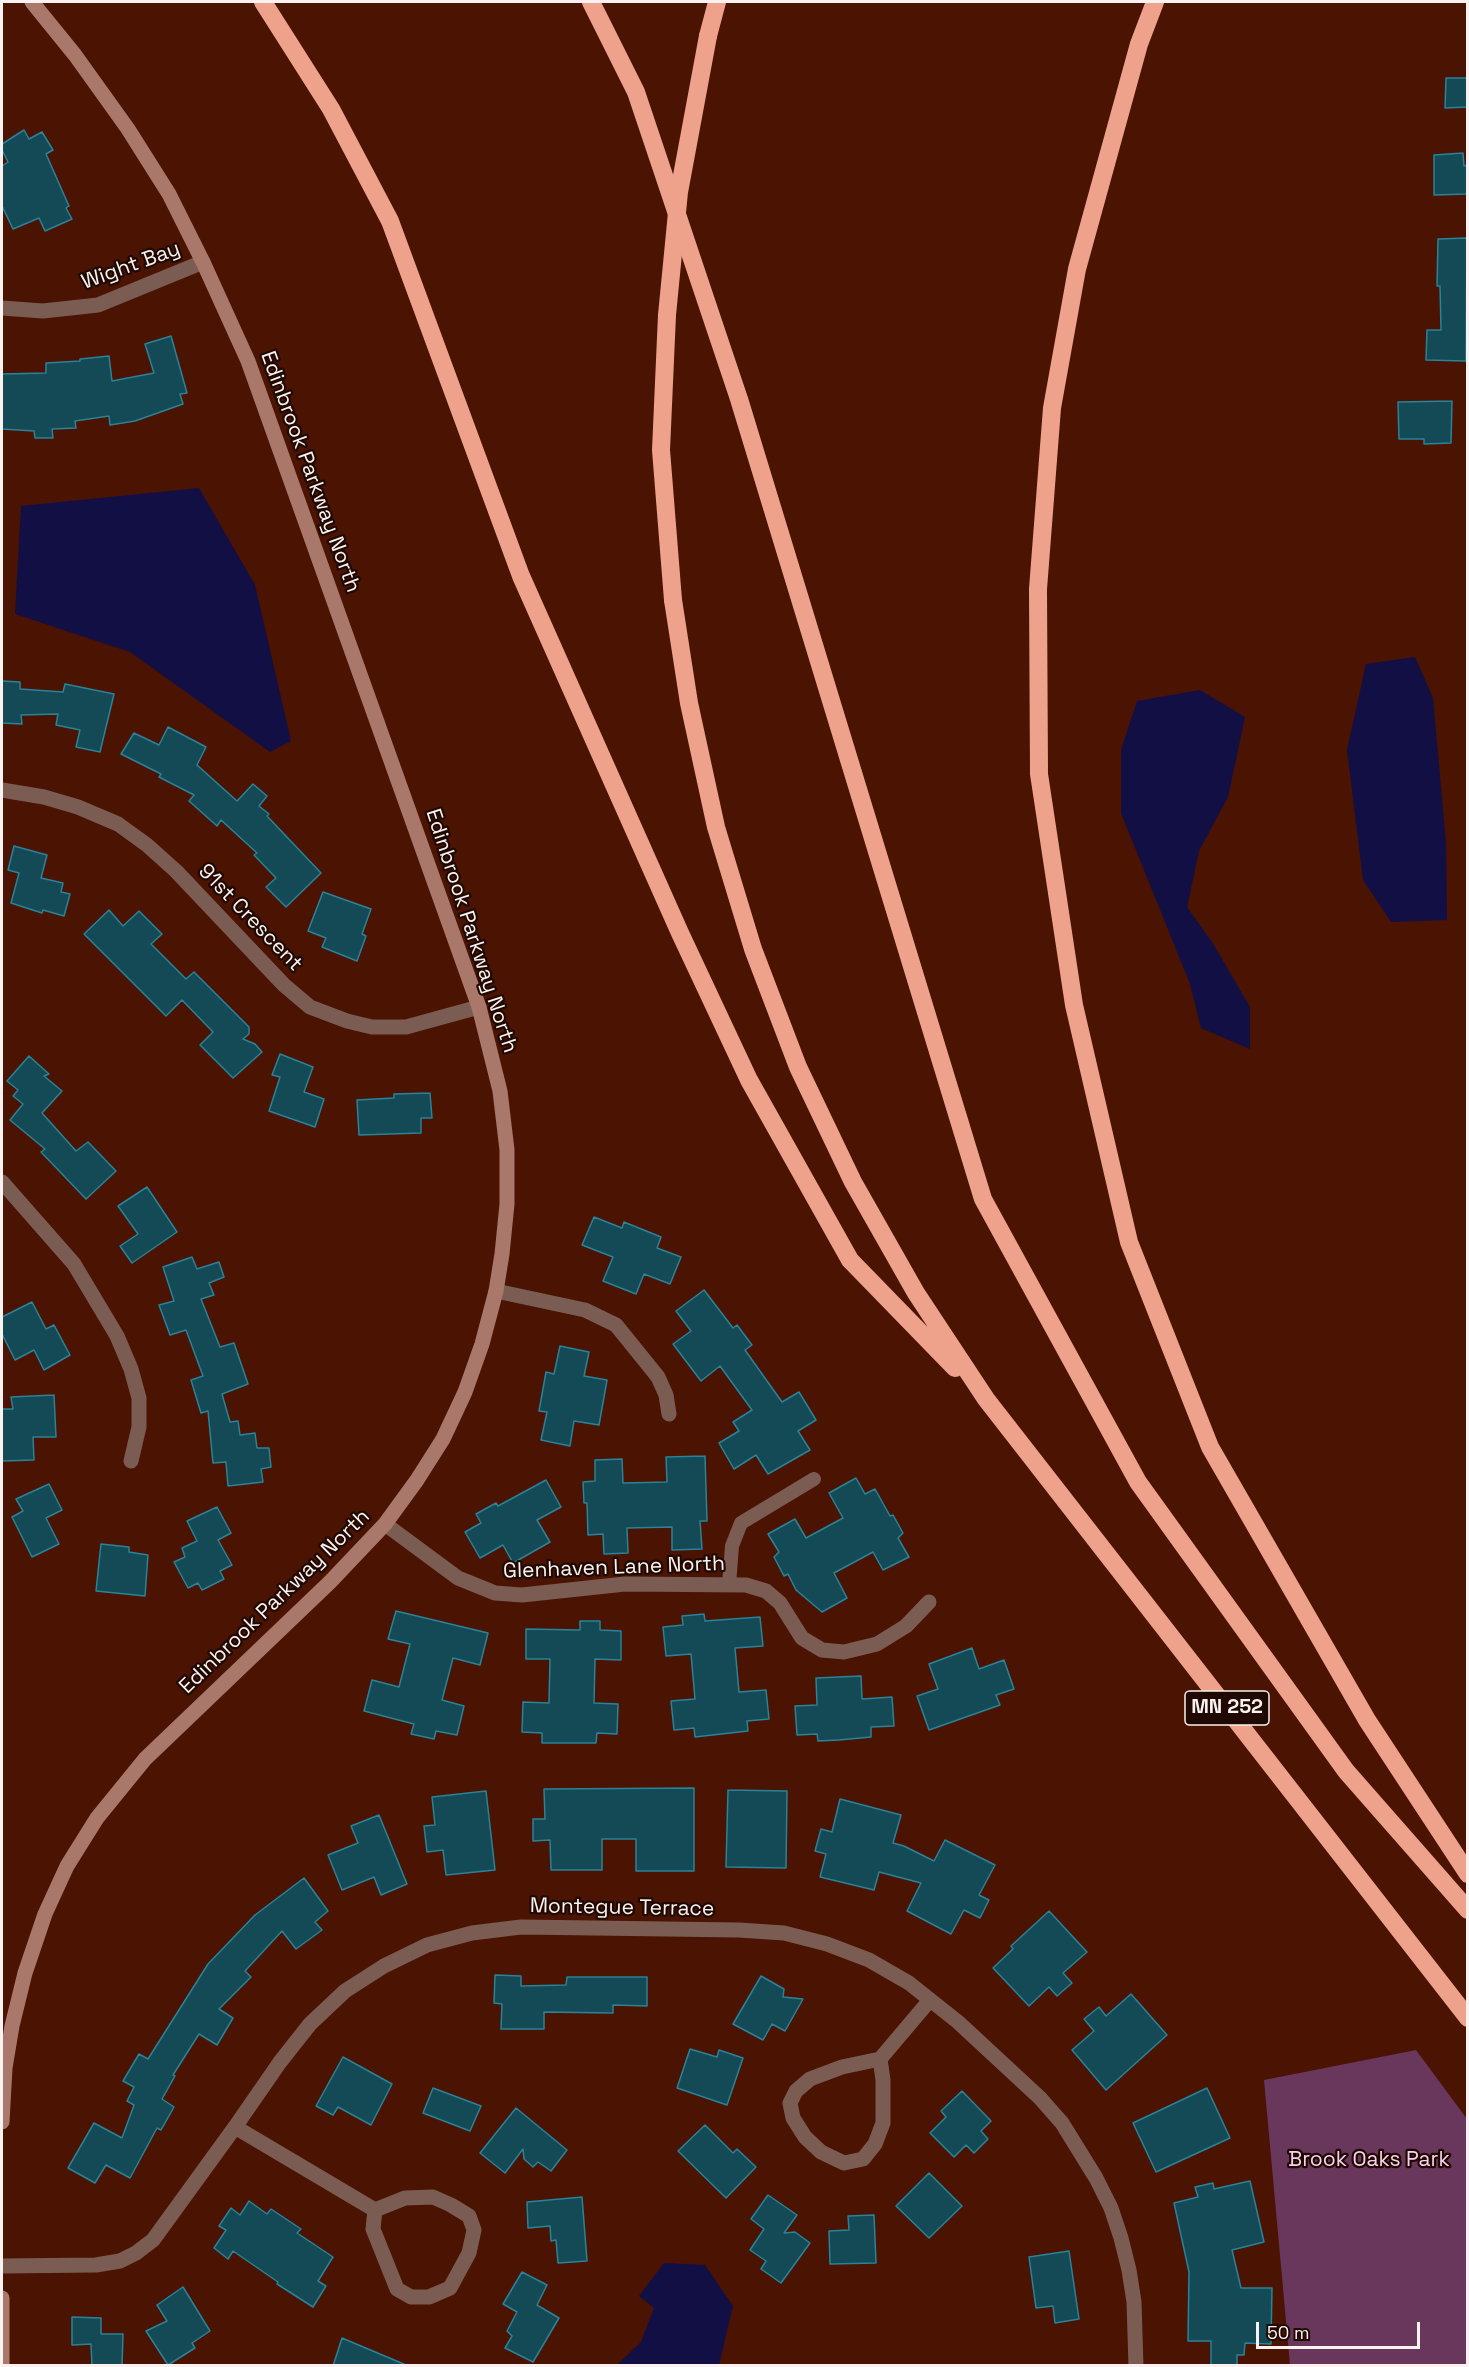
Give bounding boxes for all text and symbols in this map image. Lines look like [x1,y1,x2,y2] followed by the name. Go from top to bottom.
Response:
[78,237,184,295] street label: Wight Bay
[255,348,365,596] street label: Edinbrook Parkway North
[420,806,522,1056] street label: Edinbrook Parkway North
[193,859,307,977] street label: 91st Crescent
[175,1504,375,1700] street label: Edinbrook Parkway North
[503,1552,725,1584] street label: Glenhaven Lane North
[1185,1691,1269,1725] road number: MN 252
[530,1894,714,1922] street label: Montegue Terrace
[1288,2147,1450,2173] park label: Brook Oaks Park
[1259,2310,1422,2348] scale bar
[1267,2321,1309,2344] text: 50 m

